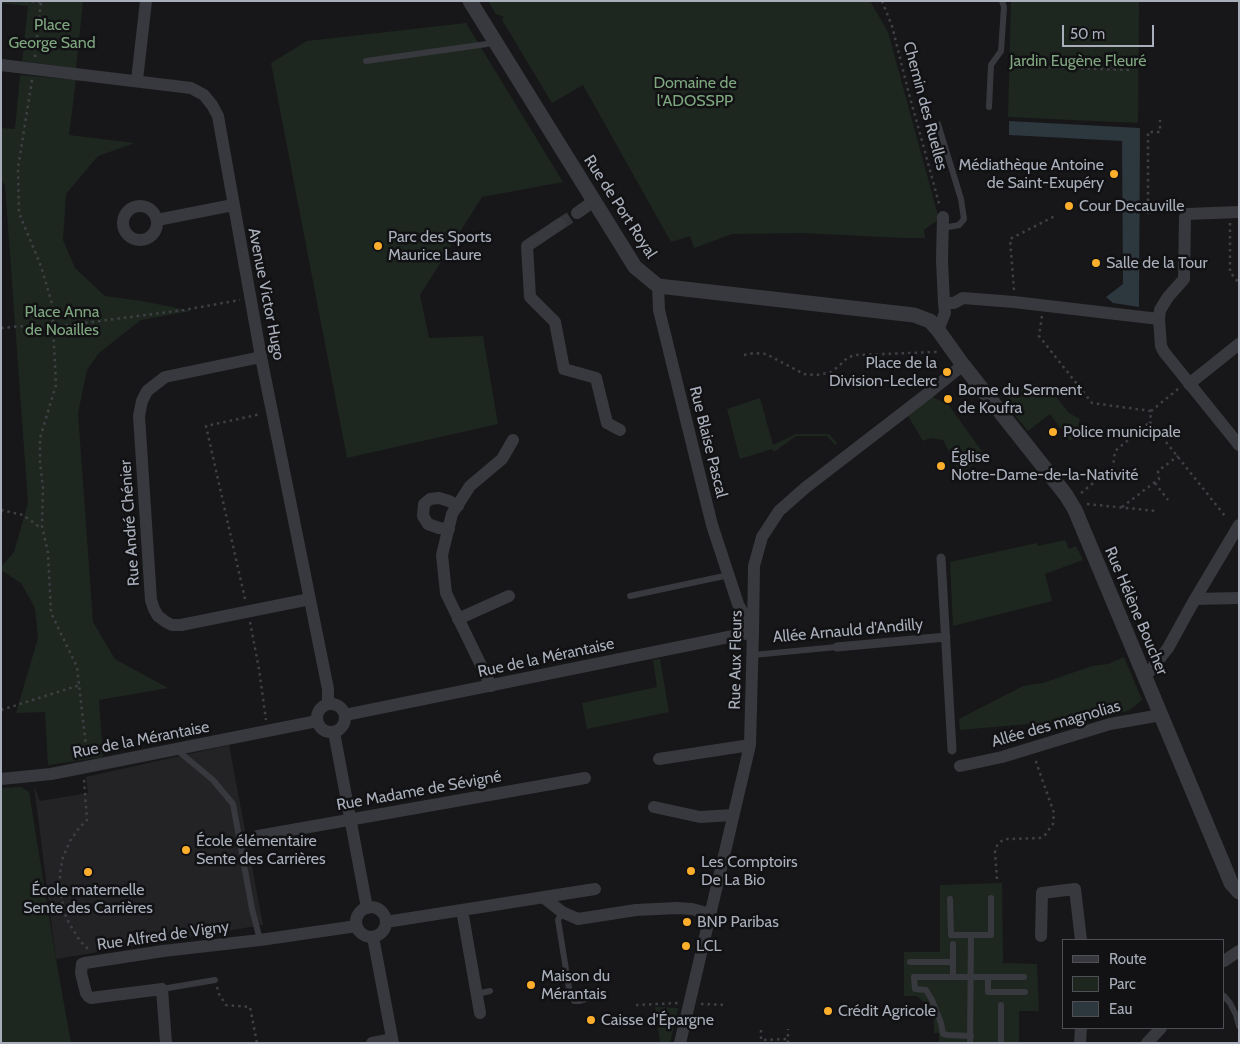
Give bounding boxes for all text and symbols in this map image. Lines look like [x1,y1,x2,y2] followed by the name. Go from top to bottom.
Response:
[8,15,96,53] park label: Place George Sand
[1065,15,1158,47] scale bar
[1070,25,1105,43] text: 50 m
[899,40,951,172] street label: Chemin des Ruelles
[1010,51,1146,71] park label: Jardin Eugène Fleuré
[653,73,737,111] park label: Domaine de l'ADOSSPP
[579,152,661,262] street label: Rue de Port Royal
[959,155,1104,193] place label: Médiathèque Antoine de Saint-Exupéry
[1108,168,1120,180] marker: Médiathèque Antoine de Saint-Exupéry
[1079,196,1184,216] place label: Cour Decauville
[1063,200,1075,212] marker: Cour Decauville
[244,226,288,362] street label: Avenue Victor Hugo
[388,227,492,265] place label: Parc des Sports Maurice Laure
[372,240,384,252] marker: Parc des Sports Maurice Laure
[1106,253,1208,273] place label: Salle de la Tour
[1090,257,1102,269] marker: Salle de la Tour
[25,302,99,340] park label: Place Anna de Noailles
[829,353,937,391] place label: Place de la Division-Leclerc
[941,366,953,378] marker: Place de la Division-Leclerc
[958,380,1082,418] place label: Borne du Serment de Koufra
[685,384,731,500] street label: Rue Blaise Pascal
[942,393,954,405] marker: Borne du Serment de Koufra
[1063,422,1181,442] place label: Police municipale
[1047,426,1059,438] marker: Police municipale
[951,447,1138,485] place label: Église Notre-Dame-de-la-Nativité
[116,459,144,587] street label: Rue André Chénier
[935,460,947,472] marker: Église Notre-Dame-de-la-Nativité
[1100,544,1172,678] street label: Rue Hélène Boucher
[726,610,746,710] street label: Rue Aux Fleurs
[772,615,924,647] street label: Allée Arnauld d'Andilly
[476,634,616,682] street label: Rue de la Mérantaise
[989,696,1123,752] street label: Allée des magnolias
[71,717,211,763] street label: Rue de la Mérantaise
[335,767,503,815] street label: Rue Madame de Sévigné
[196,831,326,869] place label: École élémentaire Sente des Carrières
[180,844,192,856] marker: École élémentaire Sente des Carrières
[701,852,798,890] place label: Les Comptoirs De La Bio
[685,865,697,877] marker: Les Comptoirs De La Bio
[82,866,94,878] marker: École maternelle Sente des Carrières
[23,880,153,918] place label: École maternelle Sente des Carrières
[697,912,779,932] place label: BNP Paribas
[681,916,693,928] marker: BNP Paribas
[96,917,230,955] street label: Rue Alfred de Vigny
[696,936,722,956] place label: LCL
[1062,939,1225,1029] legend
[680,940,692,952] marker: LCL
[1109,950,1147,968] text: Route
[541,966,610,1004] place label: Maison du Mérantais
[1109,975,1136,993] text: Parc
[525,979,537,991] marker: Maison du Mérantais
[1109,1000,1132,1018] text: Eau
[838,1001,936,1021] place label: Crédit Agricole
[822,1005,834,1017] marker: Crédit Agricole
[601,1010,714,1030] place label: Caisse d'Épargne
[585,1014,597,1026] marker: Caisse d'Épargne

